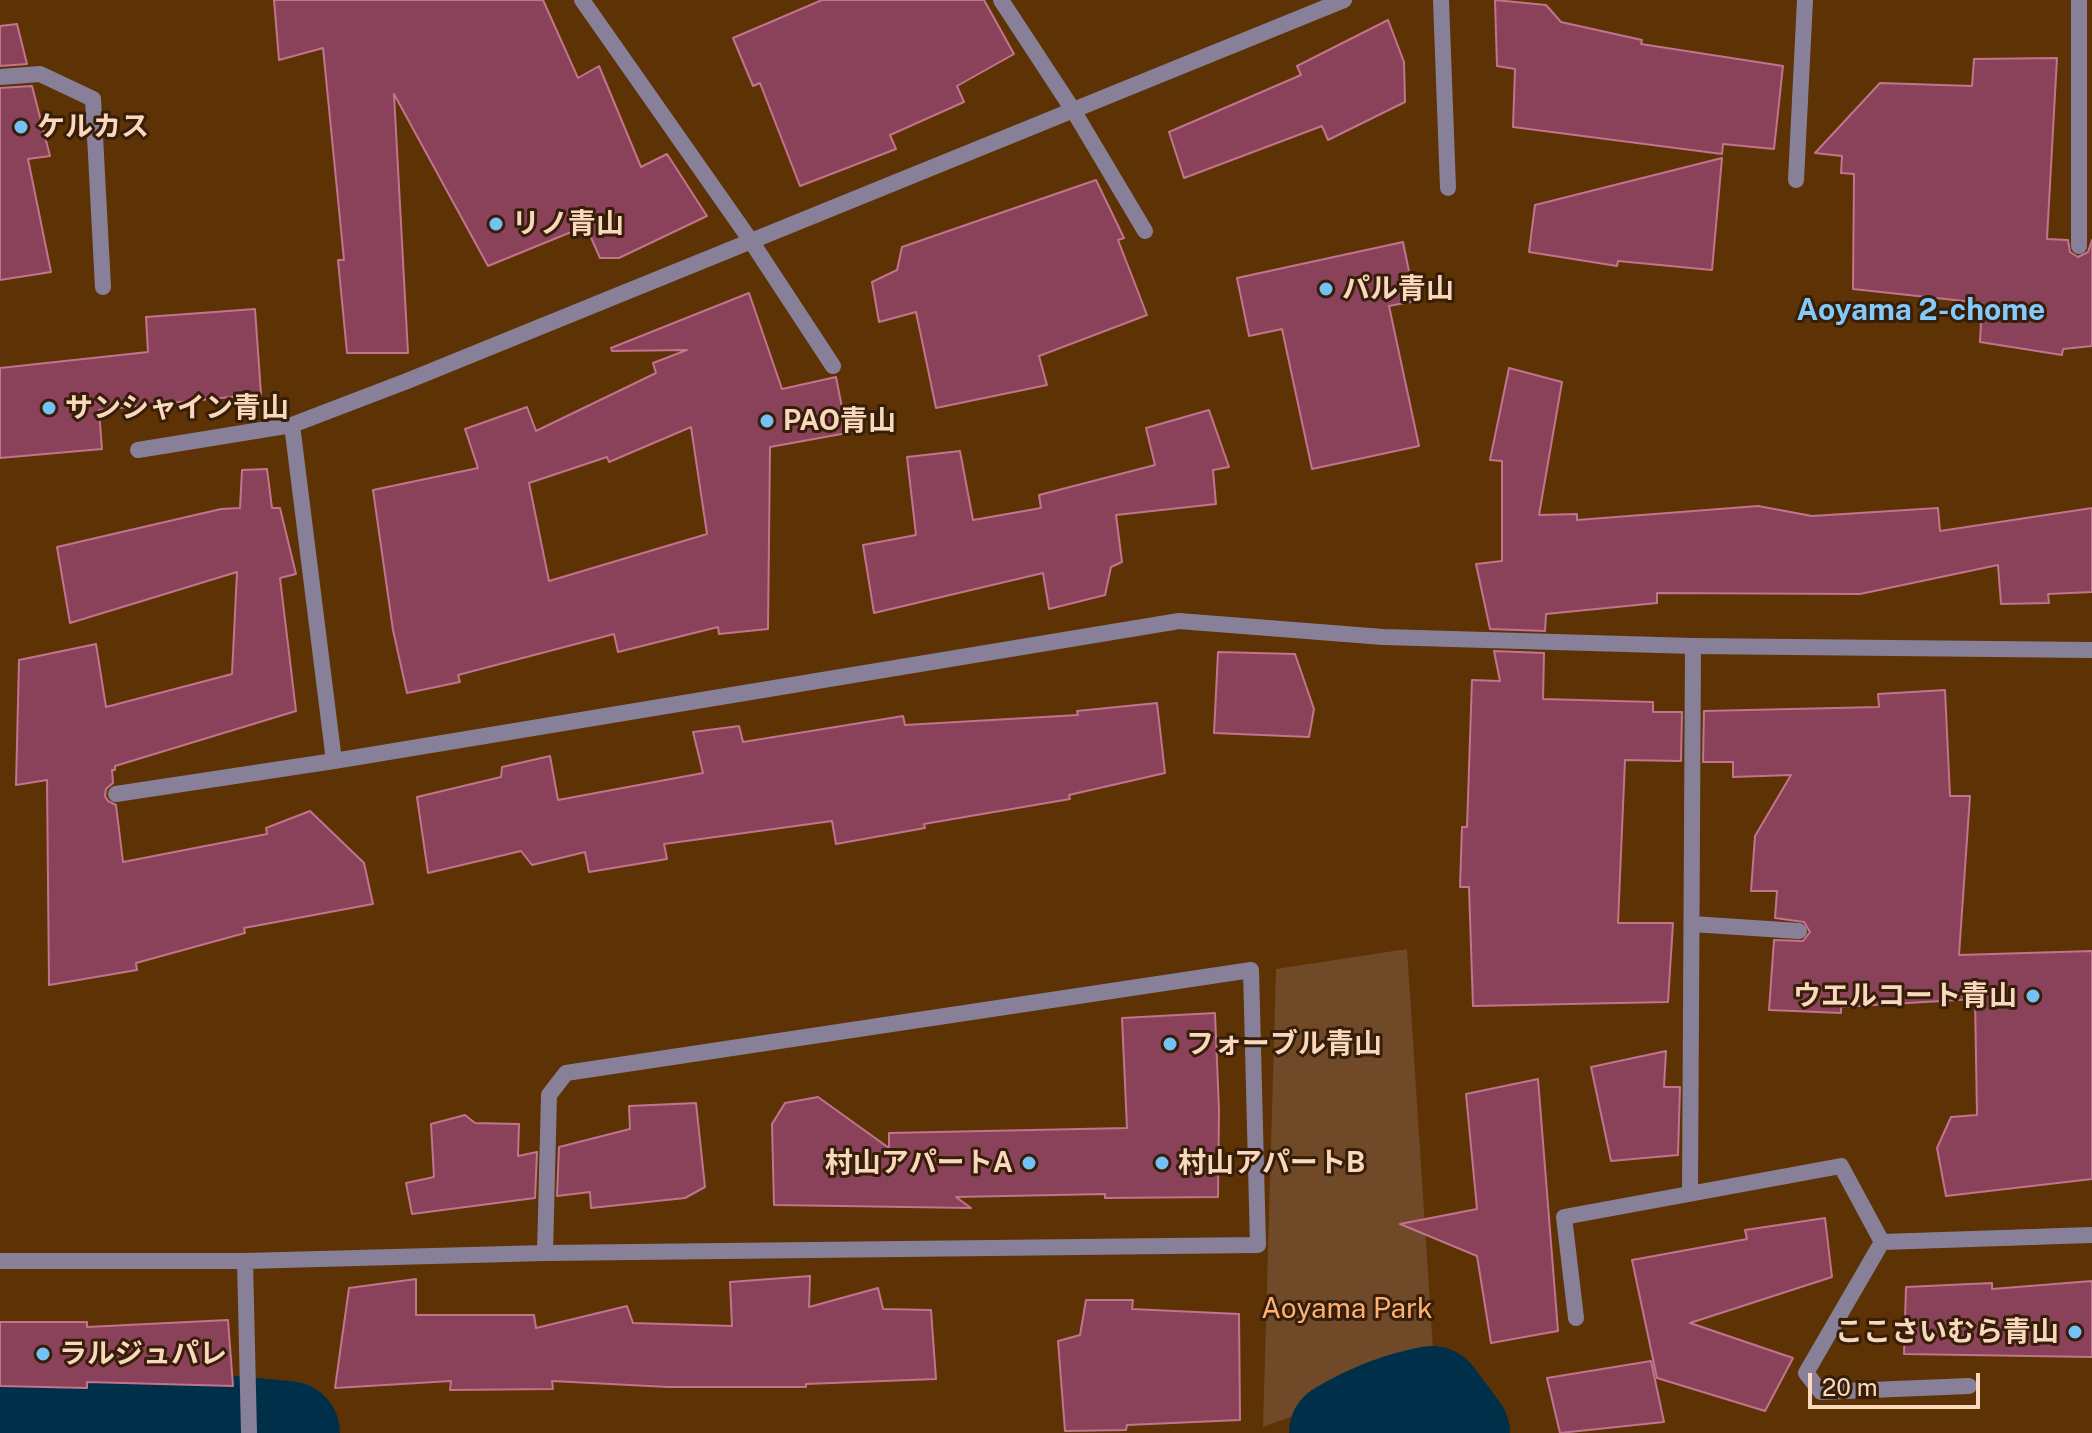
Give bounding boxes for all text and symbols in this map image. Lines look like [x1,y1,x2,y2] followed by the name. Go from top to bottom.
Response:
[37,110,149,144] place label: ケルカス
[12,118,30,136] marker: ケルカス
[512,207,624,241] place label: リノ青山
[487,215,505,233] marker: リノ青山
[1342,272,1454,306] place label: パル青山
[1317,280,1335,298] marker: パル青山
[1797,293,2045,329] district label: Aoyama 2-chome
[65,391,289,425] place label: サンシャイン青山
[40,399,58,417] marker: サンシャイン青山
[783,404,896,438] place label: PAO青山
[758,412,776,430] marker: PAO青山
[1793,979,2017,1013] place label: ウエルコート青山
[2024,987,2042,1005] marker: ウエルコート青山
[1186,1027,1382,1061] place label: フォーブル青山
[1161,1035,1179,1053] marker: フォーブル青山
[825,1146,1013,1180] place label: 村山アパートA
[1178,1146,1365,1180] place label: 村山アパートB
[1020,1154,1038,1172] marker: 村山アパートA
[1153,1154,1171,1172] marker: 村山アパートB
[1261,1292,1433,1326] park label: Aoyama Park
[1835,1315,2059,1349] place label: ここさいむら青山
[2066,1323,2084,1341] marker: ここさいむら青山
[59,1337,227,1371] place label: ラルジュパレ
[34,1345,52,1363] marker: ラルジュパレ
[1812,1357,1984,1407] scale bar
[1822,1373,1878,1401] text: 20 m

